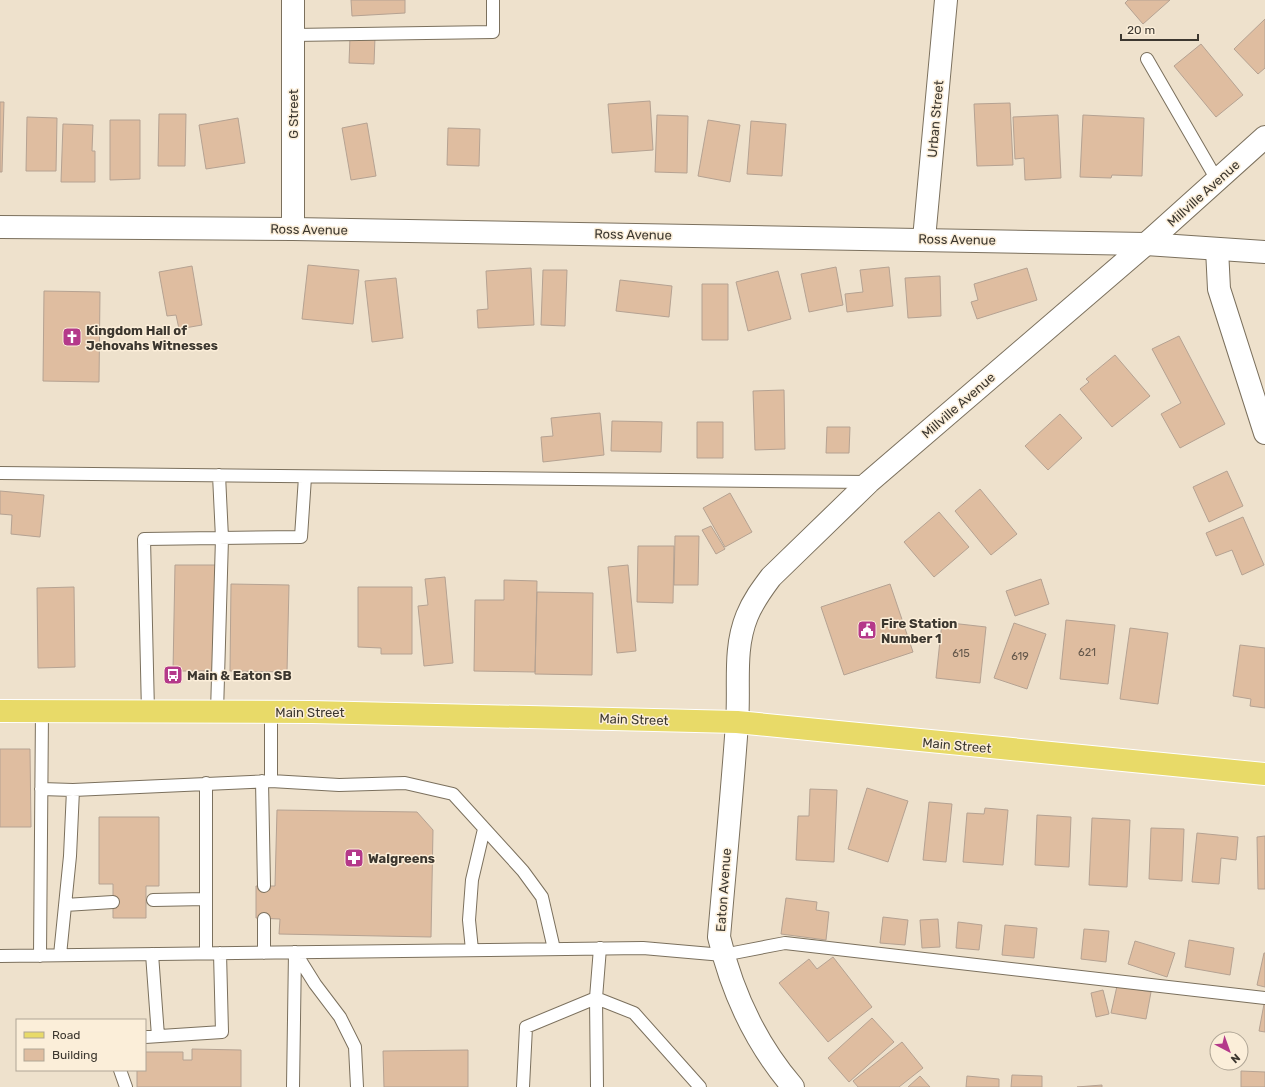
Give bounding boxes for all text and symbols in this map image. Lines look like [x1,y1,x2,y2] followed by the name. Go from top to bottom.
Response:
[1121,16,1198,42] scale bar
[1127,23,1155,37] text: 20 m
[925,80,946,158] street label: Urban Street
[286,89,301,139] street label: G Street
[1164,157,1243,230] street label: Millville Avenue
[270,221,348,238] street label: Ross Avenue
[594,226,672,243] street label: Ross Avenue
[918,231,996,248] street label: Ross Avenue
[86,323,218,353] place label: Kingdom Hall of Jehovahs Witnesses
[61,326,83,348] church icon: Kingdom Hall of Jehovahs Witnesses
[919,370,998,441] street label: Millville Avenue
[881,616,957,646] place label: Fire Station Number 1
[856,619,878,641] public building icon: Fire Station Number 1
[1078,646,1096,659] house number: 621
[952,647,970,660] house number: 615
[1011,650,1029,663] house number: 619
[162,664,184,686] bus stop icon: Main & Eaton SB
[187,668,292,683] place label: Main & Eaton SB
[275,705,345,720] street label: Main Street
[599,711,669,728] street label: Main Street
[922,735,992,756] street label: Main Street
[343,847,365,869] pharmacy icon: Walgreens
[713,848,734,932] street label: Eaton Avenue
[368,851,435,866] place label: Walgreens
[16,1019,146,1071] legend
[52,1028,80,1042] text: Road
[1209,1031,1249,1071] north arrow
[52,1048,98,1062] text: Building
[1228,1051,1242,1066] text: N

